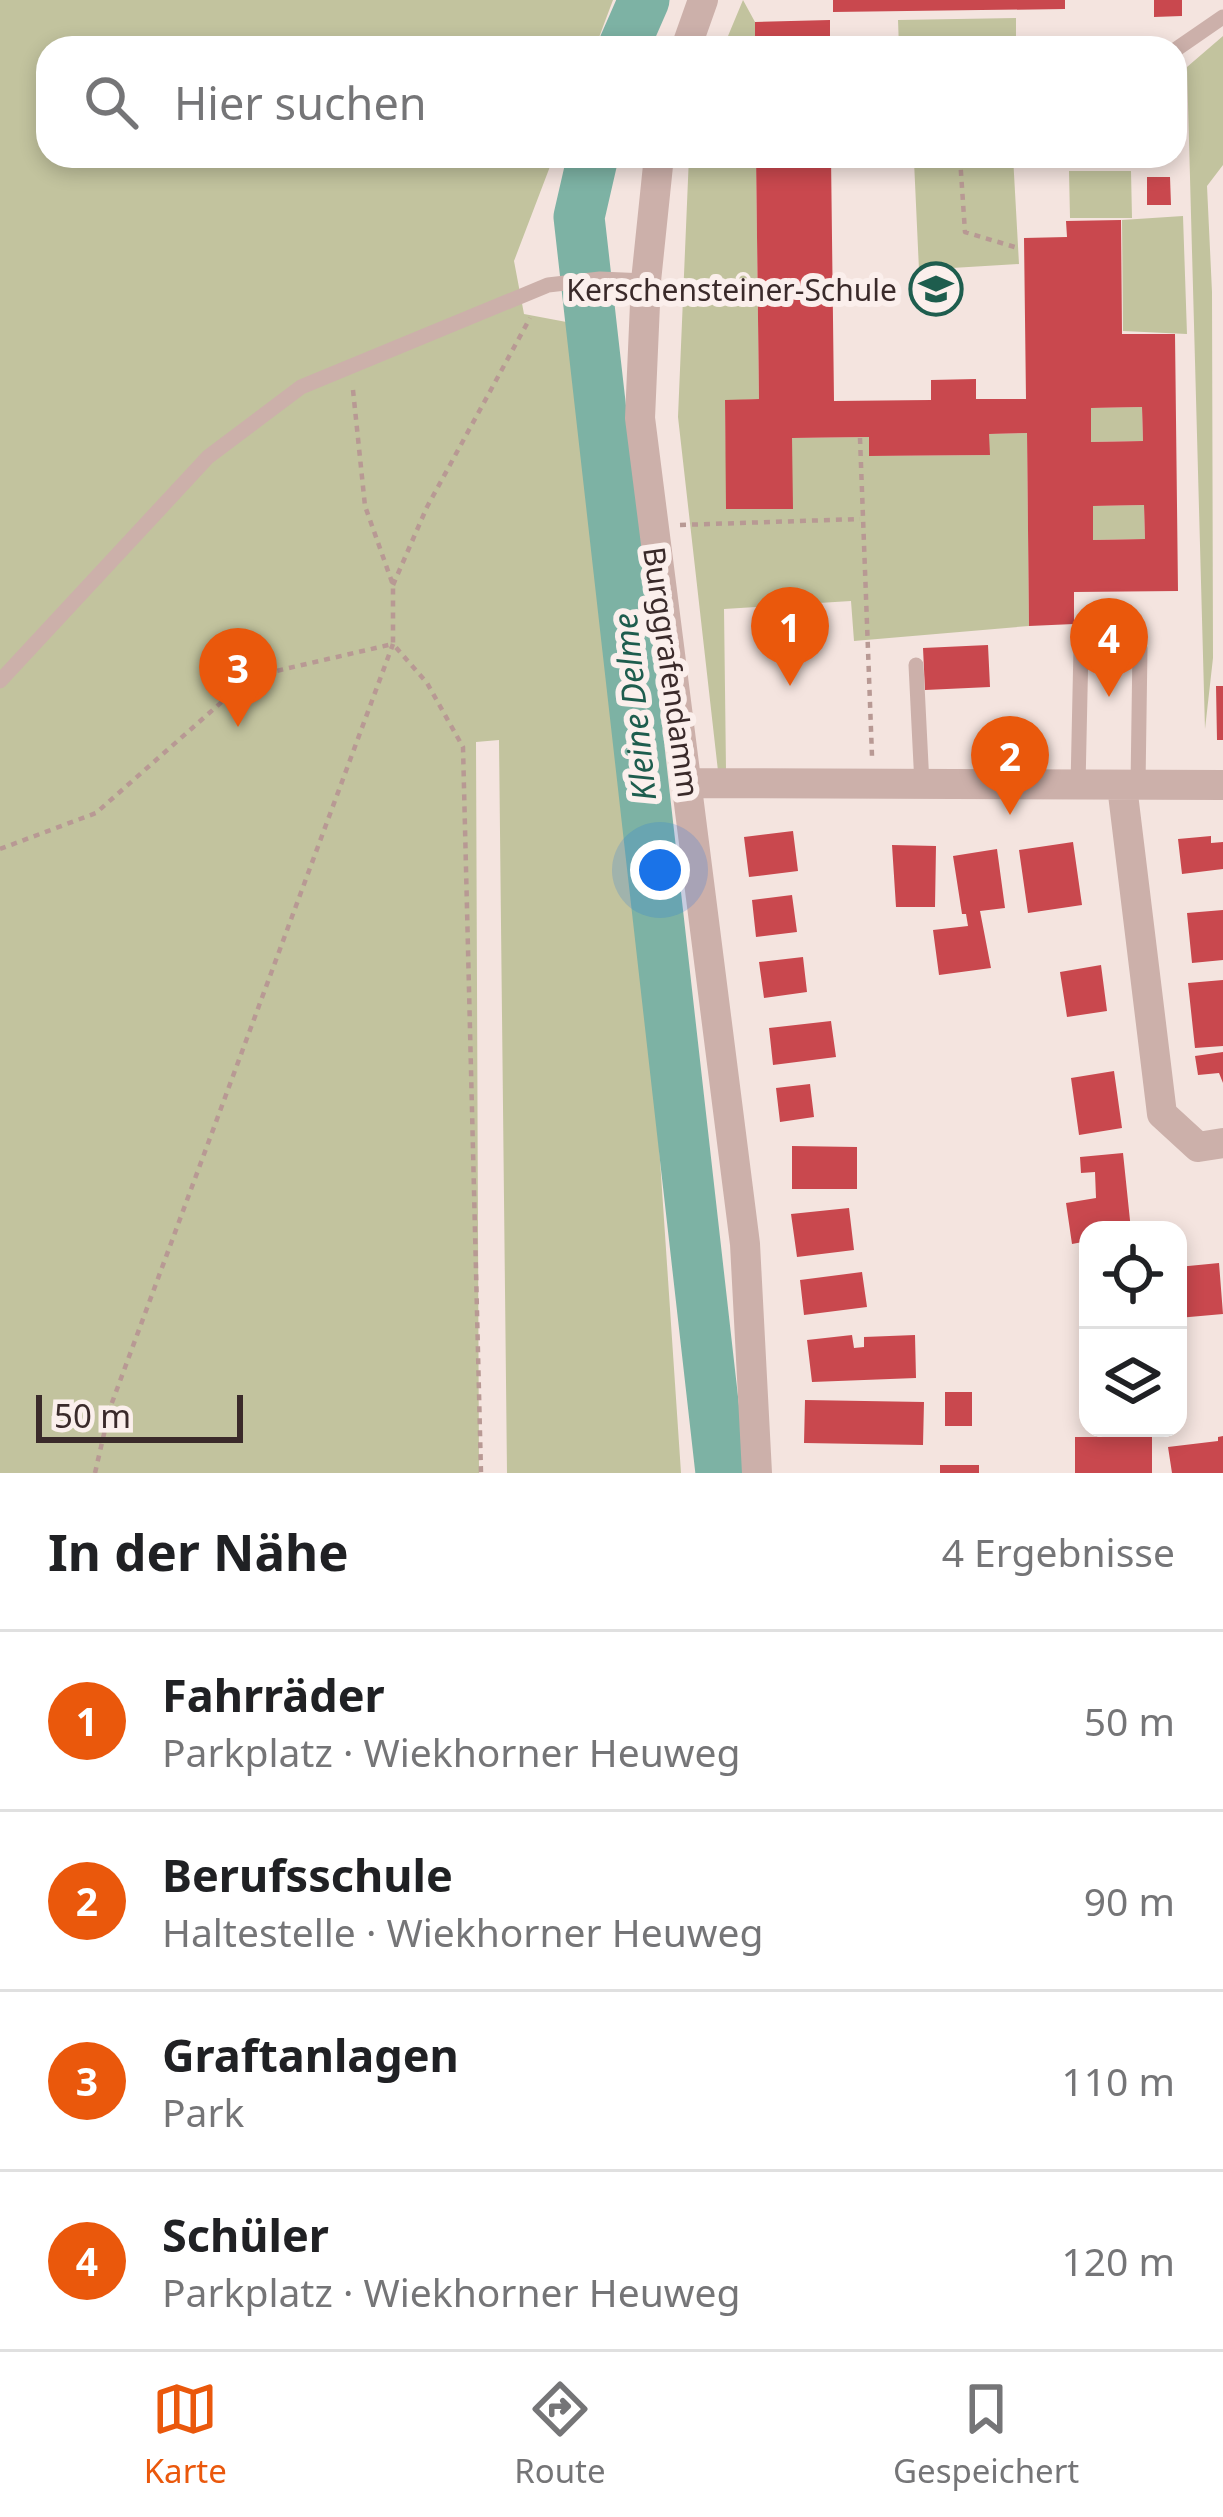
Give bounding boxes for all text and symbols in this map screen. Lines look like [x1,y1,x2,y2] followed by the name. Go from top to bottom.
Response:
[36,36,1187,168] search box
[78,69,144,135] icon: search
[174,72,427,133] text: Hier suchen
[908,261,964,317] school or university icon: Kerschensteiner-Schule
[566,269,897,310] place label: Kerschensteiner-Schule
[634,544,710,800] street label: Burggrafendamm
[751,587,829,686] pin: 1
[1070,598,1148,697] pin: 4
[602,611,666,803] water label: Kleine Delme
[199,628,277,727] pin: 3
[971,716,1049,815] pin: 2
[630,840,690,900] your location
[1079,1221,1187,1437] map controls
[1079,1221,1187,1329] button: locate
[1079,1329,1187,1437] button: layers
[36,1389,243,1442] scale bar
[54,1393,131,1438] text: 50 m
[48,1516,349,1586] text: In der Nähe
[942,1525,1175,1578] text: 4 Ergebnisse
[162,1664,385,1725] text: Fahrräder
[76,1694,98,1747] text: 1
[1084,1694,1175,1747] text: 50 m
[162,1725,740,1778] text: Parkplatz · Wiekhorner Heuweg
[162,1844,453,1905] text: Berufsschule
[76,1874,98,1927] text: 2
[1084,1874,1175,1927] text: 90 m
[162,1905,763,1958] text: Haltestelle · Wiekhorner Heuweg
[162,2024,459,2085] text: Graftanlagen
[76,2054,98,2107] text: 3
[1061,2054,1175,2107] text: 110 m
[162,2085,244,2138] text: Park
[162,2204,329,2265] text: Schüler
[76,2234,98,2287] text: 4
[1061,2234,1175,2287] text: 120 m
[162,2265,740,2318] text: Parkplatz · Wiekhorner Heuweg
[144,2376,227,2493] tab: Karte
[514,2376,606,2493] tab: Route
[893,2376,1079,2493] tab: Gespeichert

